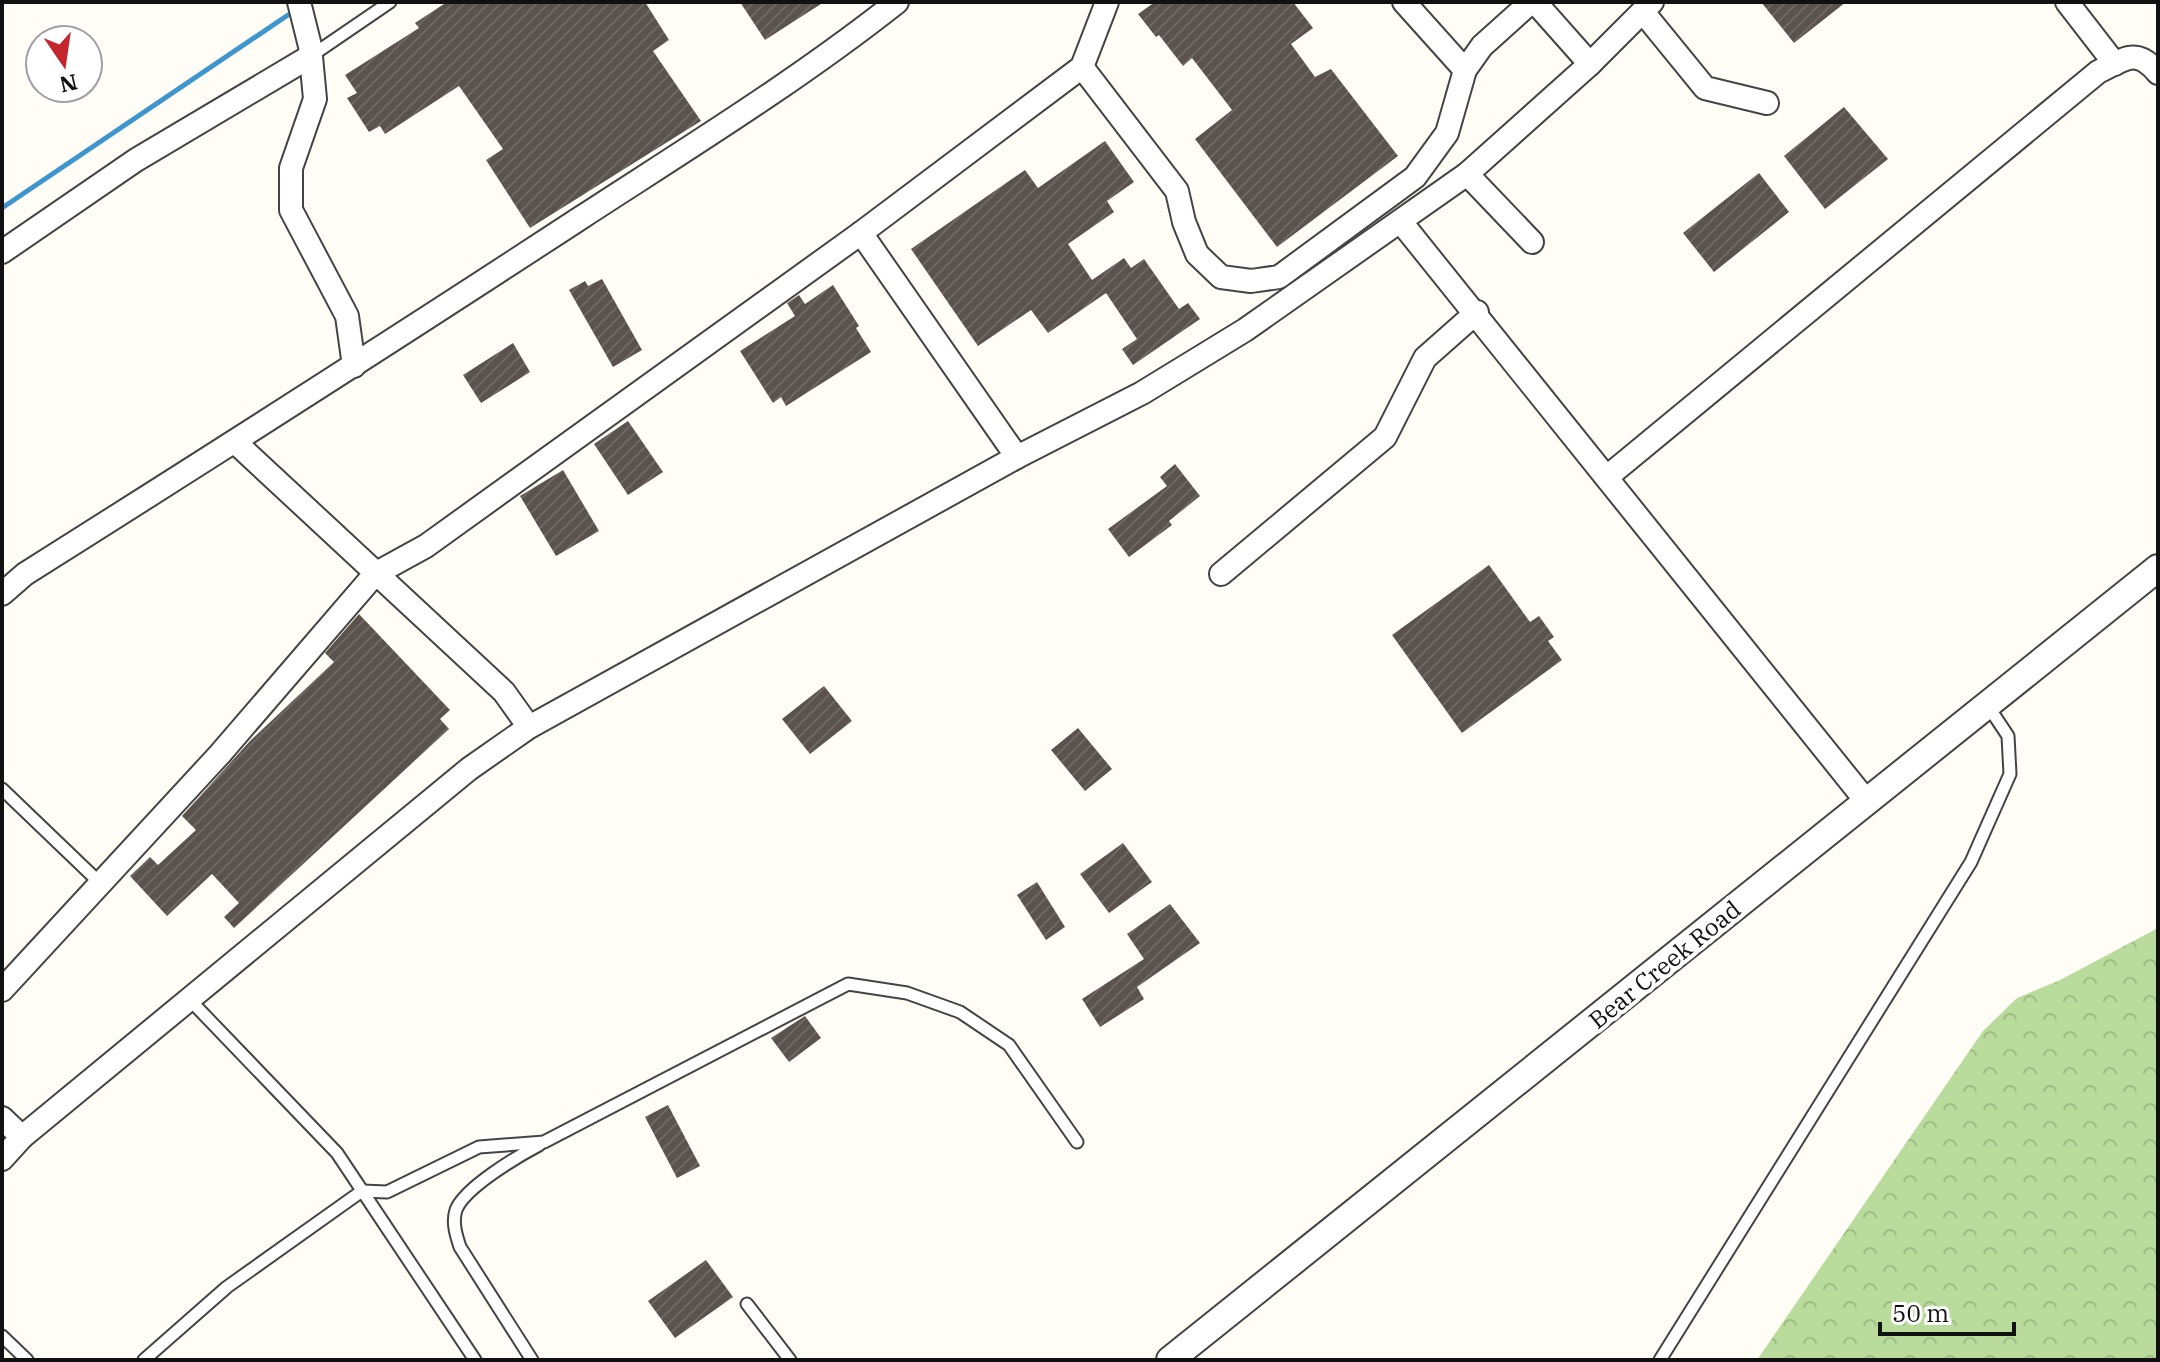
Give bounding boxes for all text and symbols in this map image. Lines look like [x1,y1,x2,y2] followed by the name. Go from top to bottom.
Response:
[24,24,104,104] north arrow
[57,68,80,100] text: N
[1582,893,1747,1035] street label: Bear Creek Road
[1880,1286,2014,1336] scale bar
[1892,1297,1949,1329] text: 50 m

